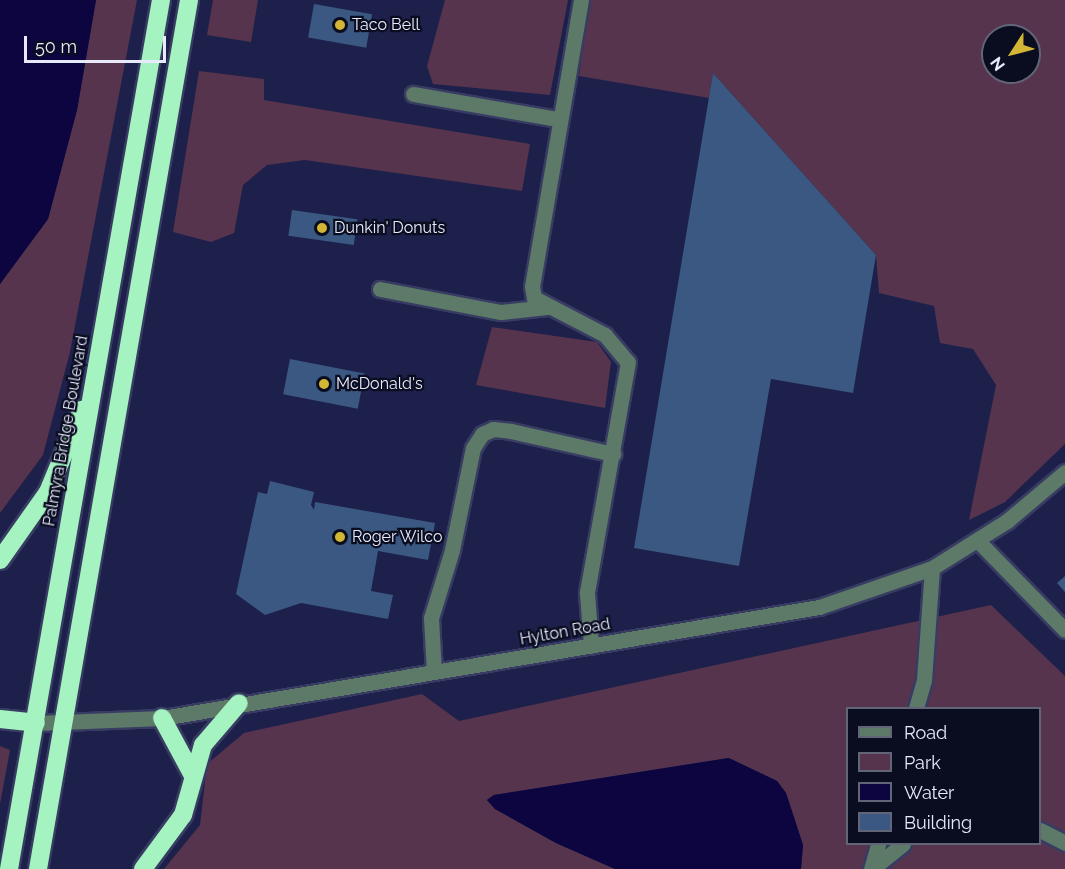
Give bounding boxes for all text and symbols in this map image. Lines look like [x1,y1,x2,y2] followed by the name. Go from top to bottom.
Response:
[352,15,420,35] place label: Taco Bell
[333,18,347,32] marker: Taco Bell
[27,24,170,62] scale bar
[981,24,1041,84] north arrow
[35,36,77,57] text: 50 m
[986,53,1009,74] text: N
[334,218,446,238] place label: Dunkin' Donuts
[315,221,329,235] marker: Dunkin' Donuts
[40,334,92,528] street label: Palmyra Bridge Boulevard
[336,374,423,394] place label: McDonald's
[317,377,331,391] marker: McDonald's
[352,527,443,547] place label: Roger Wilco
[333,530,347,544] marker: Roger Wilco
[518,615,612,649] street label: Hylton Road
[846,707,1041,845] legend
[904,722,947,743] text: Road
[904,752,941,773] text: Park
[904,782,954,803] text: Water
[904,812,972,833] text: Building

